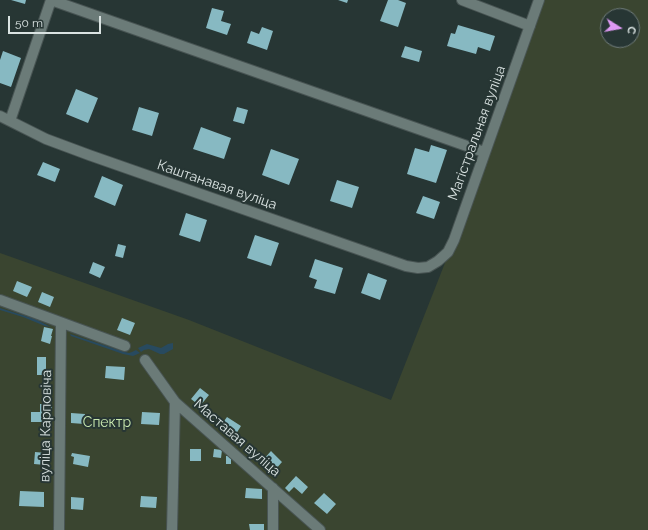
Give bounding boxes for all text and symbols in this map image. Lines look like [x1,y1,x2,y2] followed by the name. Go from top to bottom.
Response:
[10,8,103,34] scale bar
[600,8,640,48] north arrow
[15,16,43,30] text: 50 m
[624,25,638,35] text: С
[445,63,509,203] street label: Магістральная вуліца
[155,157,279,213] street label: Каштанавая вуліца
[37,370,55,482] street label: вуліца Карповіча
[190,396,284,480] street label: Маставая вуліца
[83,415,131,431] park label: Спектр

